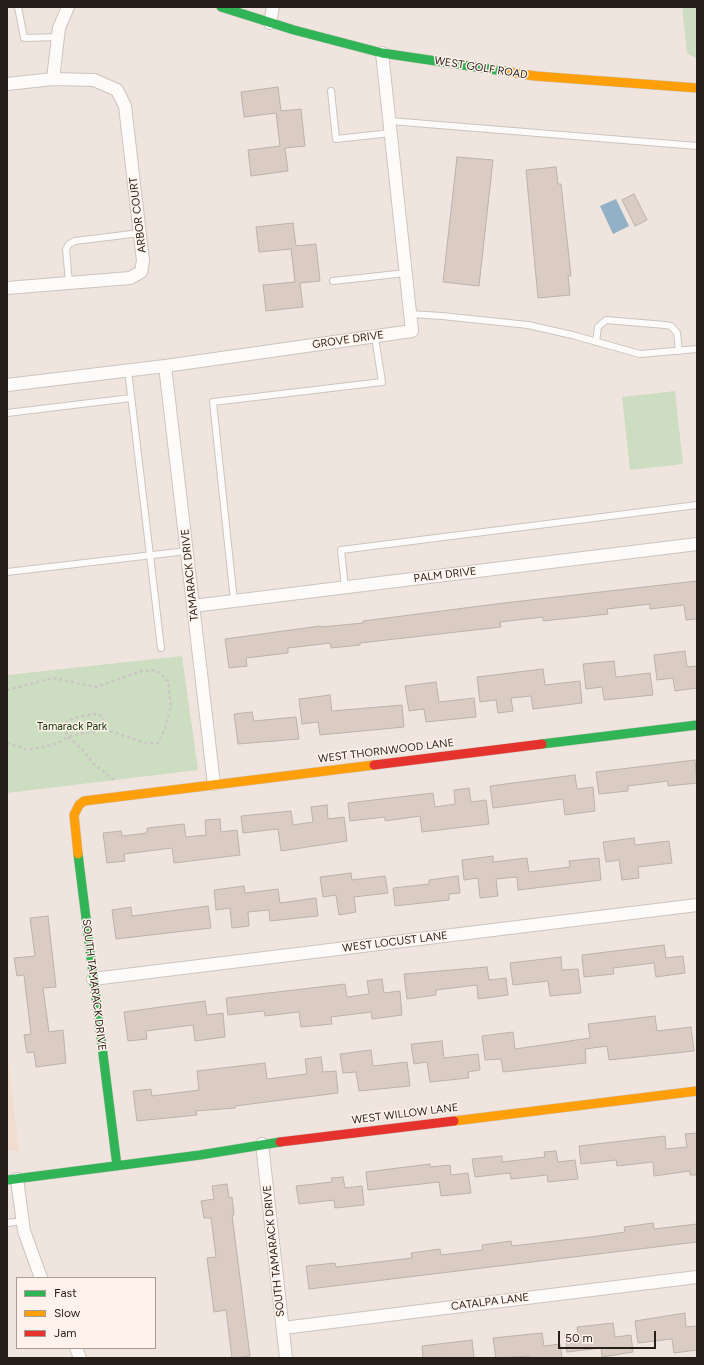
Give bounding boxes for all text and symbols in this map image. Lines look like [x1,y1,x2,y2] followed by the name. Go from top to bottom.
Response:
[433,54,529,82] street label: WEST GOLF ROAD
[127,176,149,254] street label: ARBOR COURT
[311,328,385,352] street label: GROVE DRIVE
[179,528,201,622] street label: TAMARACK DRIVE
[413,565,477,585] street label: PALM DRIVE
[37,720,107,734] park label: Tamarack Park
[317,736,455,766] street label: WEST THORNWOOD LANE
[79,918,109,1052] street label: SOUTH TAMARACK DRIVE
[342,929,448,955] street label: WEST LOCUST LANE
[351,1101,459,1127] street label: WEST WILLOW LANE
[261,1184,287,1318] street label: SOUTH TAMARACK DRIVE
[16,1277,156,1349] legend
[54,1286,77,1300] text: Fast
[450,1291,530,1313] street label: CATALPA LANE
[54,1306,80,1320] text: Slow
[560,1323,658,1349] scale bar
[54,1326,77,1340] text: Jam
[565,1331,593,1345] text: 50 m

